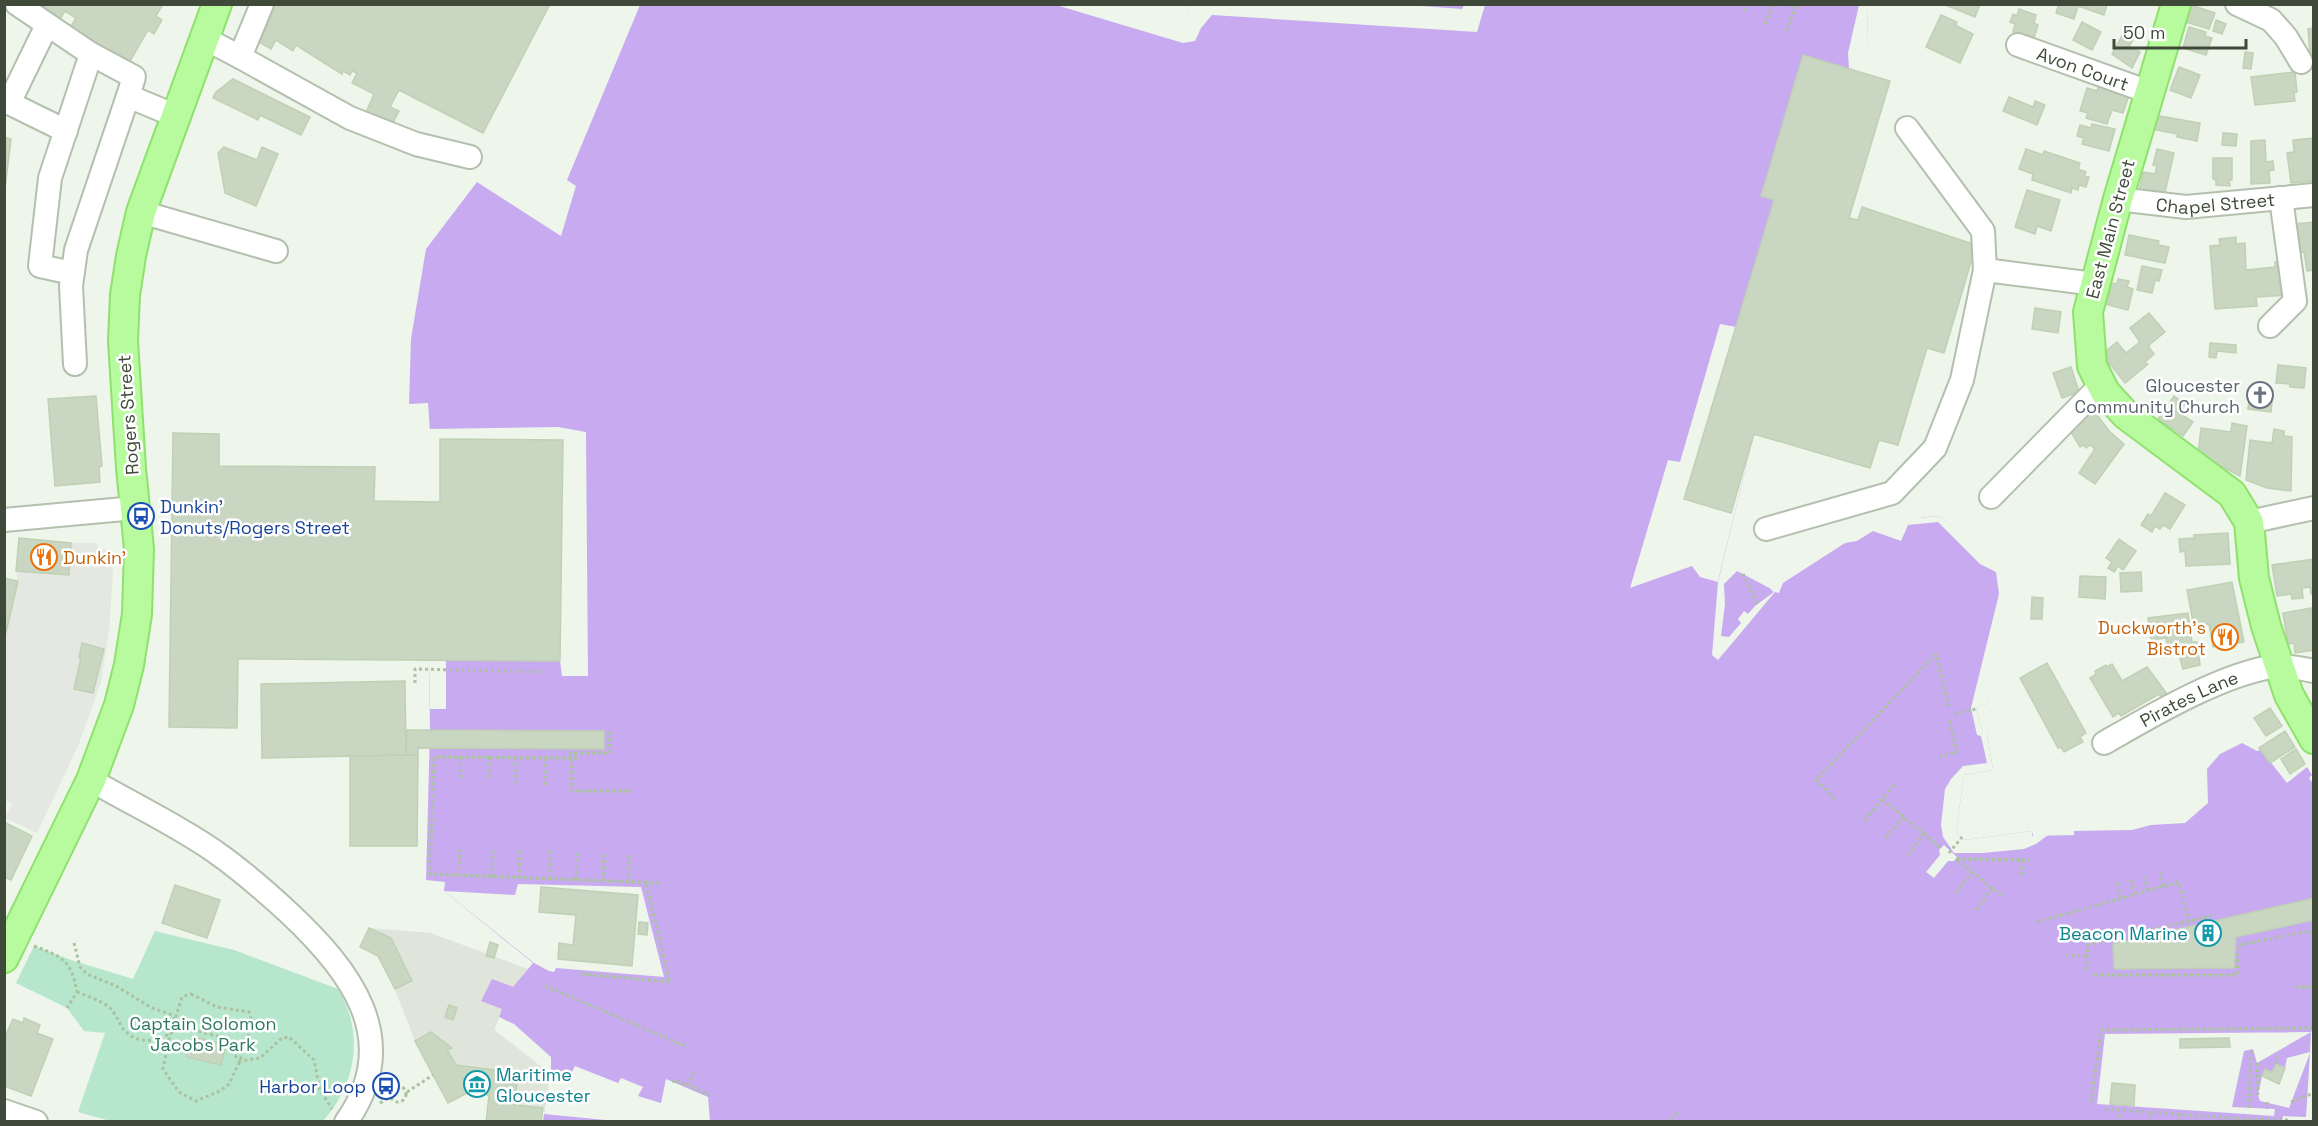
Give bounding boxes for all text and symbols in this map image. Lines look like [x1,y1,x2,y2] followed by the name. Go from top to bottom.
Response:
[2114,12,2246,50] scale bar
[2123,21,2165,44] text: 50 m
[2034,41,2132,95] street label: Avon Court
[2080,157,2140,301] street label: East Main Street
[2155,187,2276,219] street label: Chapel Street
[112,354,144,476] street label: Rogers Street
[2074,374,2240,418] place label: Gloucester Community Church
[2245,380,2275,410] church icon: Gloucester Community Church
[160,495,350,539] place label: Dunkin' Donuts/Rogers Street
[126,501,156,531] bus stop icon: Dunkin' Donuts/Rogers Street
[29,542,59,572] restaurant icon: Dunkin'
[63,546,126,569] place label: Dunkin'
[2098,616,2206,660] place label: Duckworth's Bistrot
[2210,622,2240,652] restaurant icon: Duckworth's Bistrot
[2136,665,2241,732] street label: Pirates Lane
[2193,918,2223,948] building icon: Beacon Marine
[2059,922,2188,945] place label: Beacon Marine
[129,1012,277,1056] park label: Captain Solomon Jacobs Park
[496,1063,591,1107] place label: Maritime Gloucester
[462,1069,492,1099] museum icon: Maritime Gloucester
[371,1071,401,1101] bus stop icon: Harbor Loop
[259,1075,366,1098] place label: Harbor Loop

